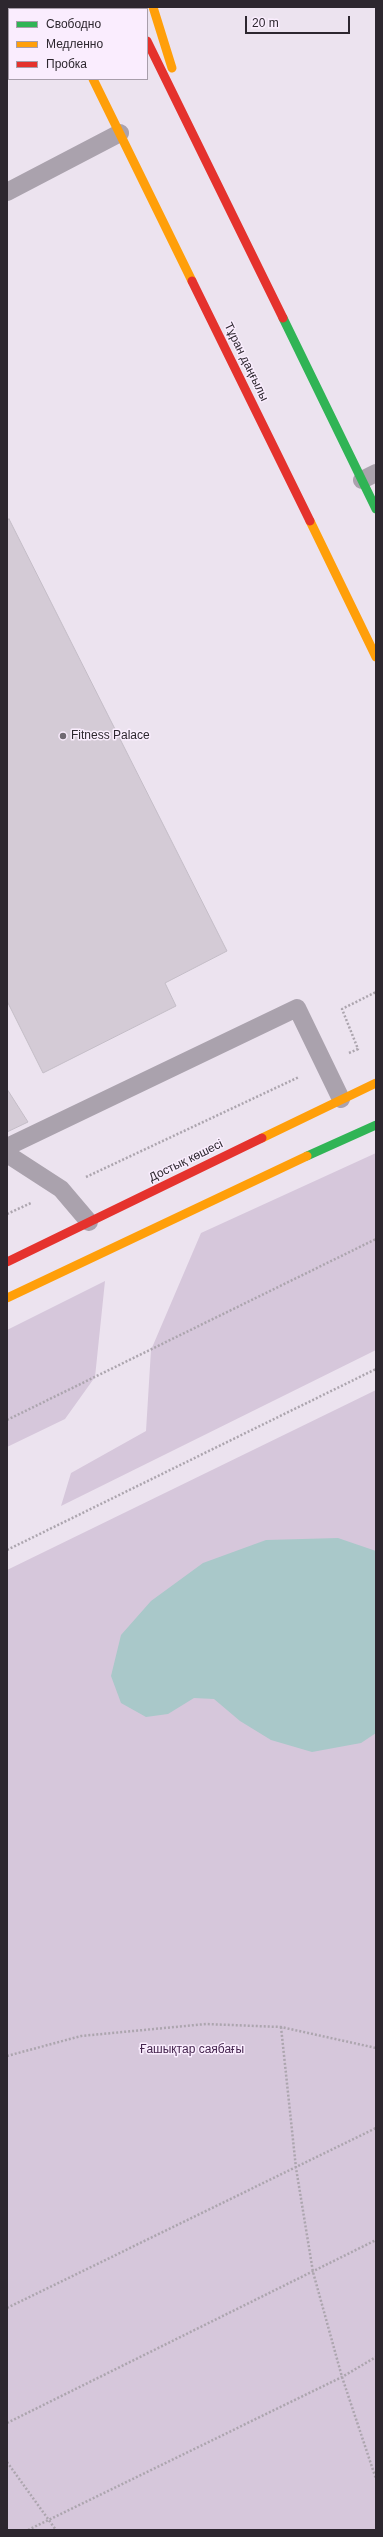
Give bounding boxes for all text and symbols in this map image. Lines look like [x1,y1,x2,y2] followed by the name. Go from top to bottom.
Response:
[8,8,148,80] legend
[247,8,352,34] scale bar
[252,16,279,30] text: 20 m
[46,17,101,31] text: Свободно
[46,37,103,51] text: Медленно
[46,57,87,71] text: Пробка
[221,320,271,404] street label: Тұран даңғылы
[71,729,150,743] place label: Fitness Palace
[58,731,68,741] marker: Fitness Palace
[147,1137,225,1185] street label: Достық көшесі
[140,2043,244,2057] park label: Ғашықтар саябағы

